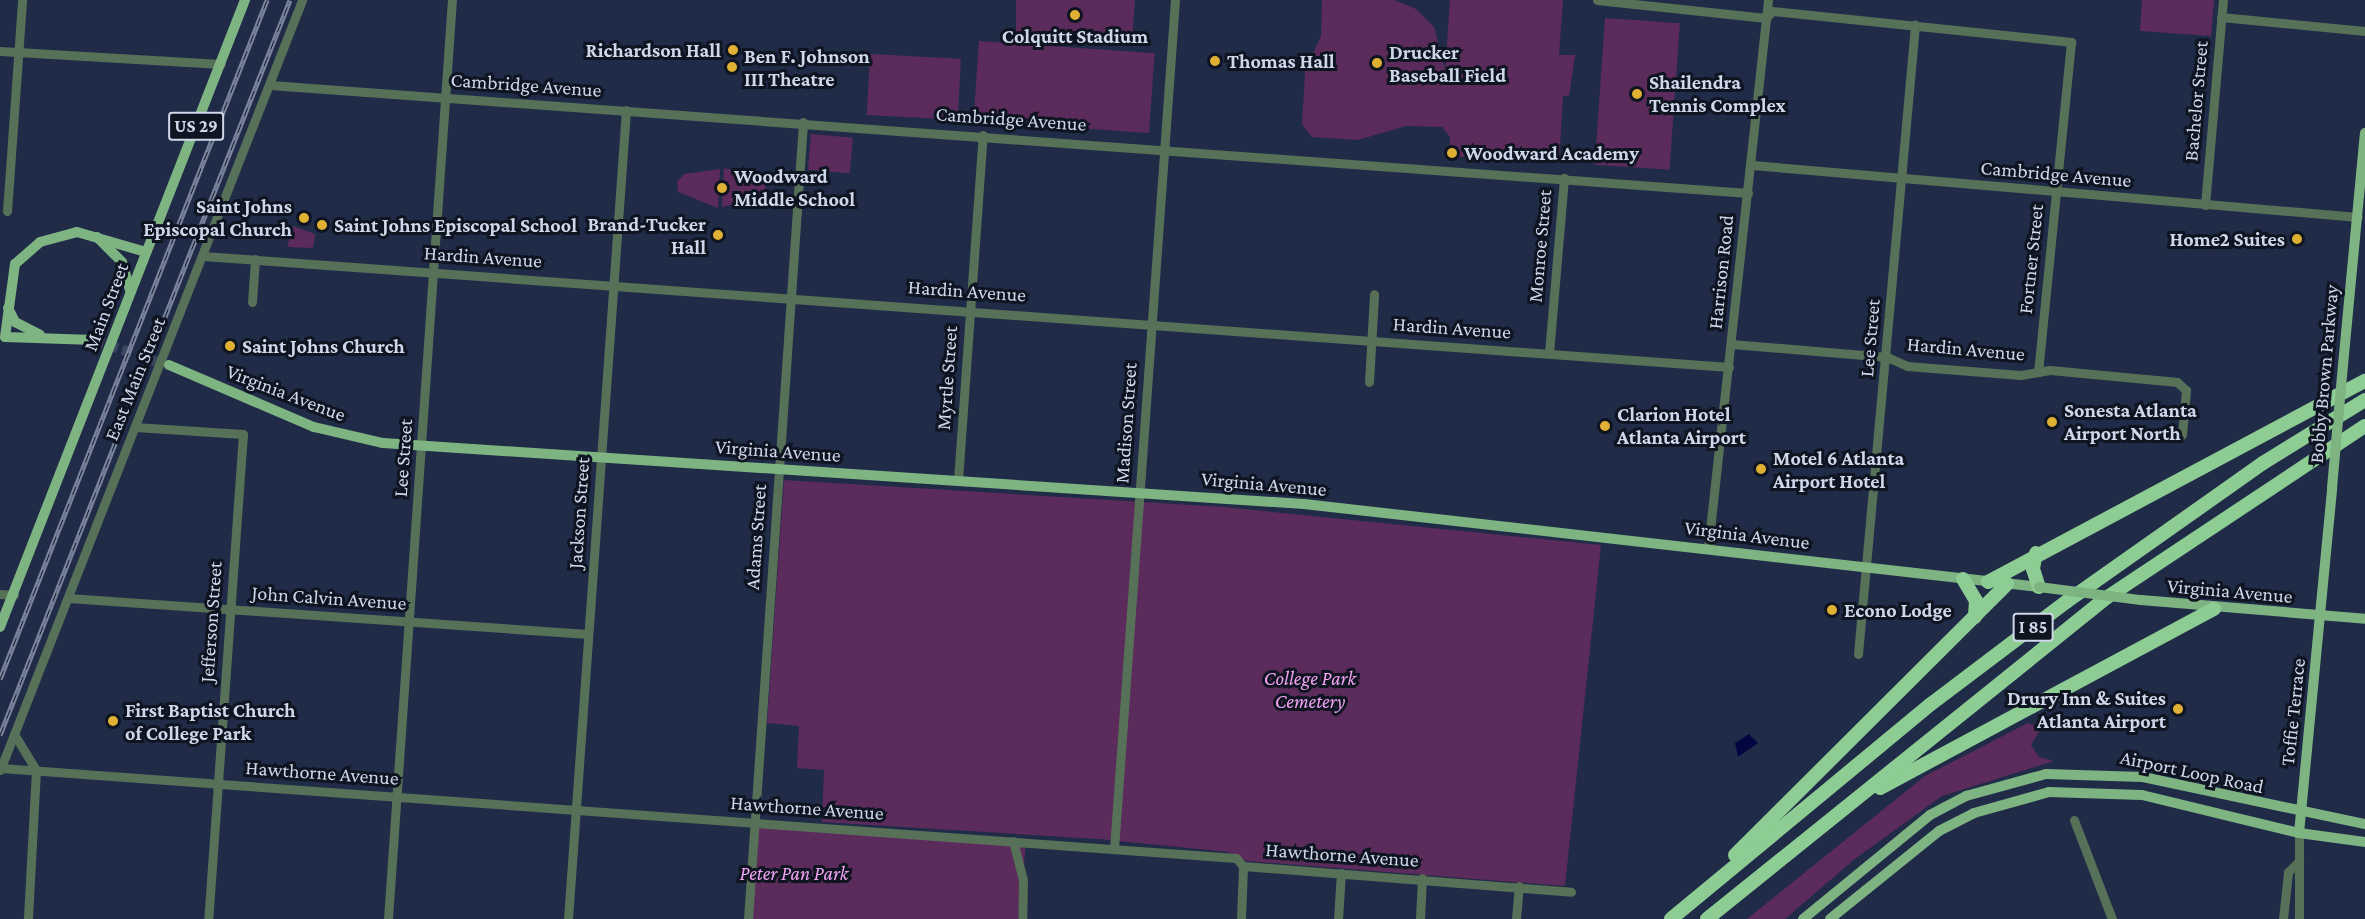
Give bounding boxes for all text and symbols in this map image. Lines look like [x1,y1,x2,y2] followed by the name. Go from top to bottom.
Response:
[1068,8,1082,22] marker: Colquitt Stadium
[1002,24,1148,48] place label: Colquitt Stadium
[586,38,721,62] place label: Richardson Hall
[1389,40,1506,87] place label: Drucker Baseball Field
[2179,40,2213,162] street label: Bachelor Street
[726,43,740,57] marker: Richardson Hall
[744,44,870,91] place label: Ben F. Johnson III Theatre
[1227,49,1335,73] place label: Thomas Hall
[1208,54,1222,68] marker: Thomas Hall
[1370,56,1384,70] marker: Drucker Baseball Field
[725,60,739,74] marker: Ben F. Johnson III Theatre
[450,68,602,102] street label: Cambridge Avenue
[1649,70,1786,117] place label: Shailendra Tennis Complex
[1630,87,1644,101] marker: Shailendra Tennis Complex
[935,102,1087,136] street label: Cambridge Avenue
[168,111,224,141] road number: US 29
[1464,141,1639,165] place label: Woodward Academy
[1445,146,1459,160] marker: Woodward Academy
[1980,155,2132,193] street label: Cambridge Avenue
[734,164,855,211] place label: Woodward Middle School
[715,181,729,195] marker: Woodward Middle School
[1523,189,1557,303] street label: Monroe Street
[143,195,292,242] place label: Saint Johns Episcopal Church
[2013,203,2049,315] street label: Fortner Street
[297,211,311,225] marker: Saint Johns Episcopal Church
[588,212,706,259] place label: Brand-Tucker Hall
[334,213,577,237] place label: Saint Johns Episcopal School
[1703,214,1739,330] street label: Harrison Road
[315,218,329,232] marker: Saint Johns Episcopal School
[2170,227,2285,251] place label: Home2 Suites
[711,228,725,242] marker: Brand-Tucker Hall
[2290,232,2304,246] marker: Home2 Suites
[423,241,543,273] street label: Hardin Avenue
[78,260,134,354] street label: Main Street
[907,275,1027,307] street label: Hardin Avenue
[2304,284,2344,464] street label: Bobby Brown Parkway
[1855,298,1885,378] street label: Lee Street
[1392,312,1512,344] street label: Hardin Avenue
[99,314,171,444] street label: East Main Street
[931,325,963,431] street label: Myrtle Street
[1906,332,2026,366] street label: Hardin Avenue
[242,334,405,358] place label: Saint Johns Church
[223,339,237,353] marker: Saint Johns Church
[223,359,349,427] street label: Virginia Avenue
[1110,362,1142,484] street label: Madison Street
[2064,398,2197,445] place label: Sonesta Atlanta Airport North
[1617,402,1746,449] place label: Clarion Hotel Atlanta Airport
[2045,415,2059,429] marker: Sonesta Atlanta Airport North
[388,418,418,498] street label: Lee Street
[1598,419,1612,433] marker: Clarion Hotel Atlanta Airport
[714,435,842,467] street label: Virginia Avenue
[1773,446,1904,493] place label: Motel 6 Atlanta Airport Hotel
[563,456,595,570] street label: Jackson Street
[1754,462,1768,476] marker: Motel 6 Atlanta Airport Hotel
[1200,467,1328,501] street label: Virginia Avenue
[740,483,772,591] street label: Adams Street
[1683,515,1811,555] street label: Virginia Avenue
[195,561,227,683] street label: Jefferson Street
[2166,574,2294,608] street label: Virginia Avenue
[251,581,407,615] street label: John Calvin Avenue
[1844,598,1952,622] place label: Econo Lodge
[1825,603,1839,617] marker: Econo Lodge
[2012,612,2054,642] road number: I 85
[2275,657,2311,767] street label: Toffie Terrace
[1264,667,1356,714] park label: College Park Cemetery
[2007,686,2166,733] place label: Drury Inn & Suites Atlanta Airport
[125,698,296,745] place label: First Baptist Church of College Park
[2171,702,2185,716] marker: Drury Inn & Suites Atlanta Airport
[106,714,120,728] marker: First Baptist Church of College Park
[2118,745,2266,799] street label: Airport Loop Road
[245,756,399,790] street label: Hawthorne Avenue
[730,791,884,825] street label: Hawthorne Avenue
[1265,838,1419,872] street label: Hawthorne Avenue
[740,861,848,885] park label: Peter Pan Park

